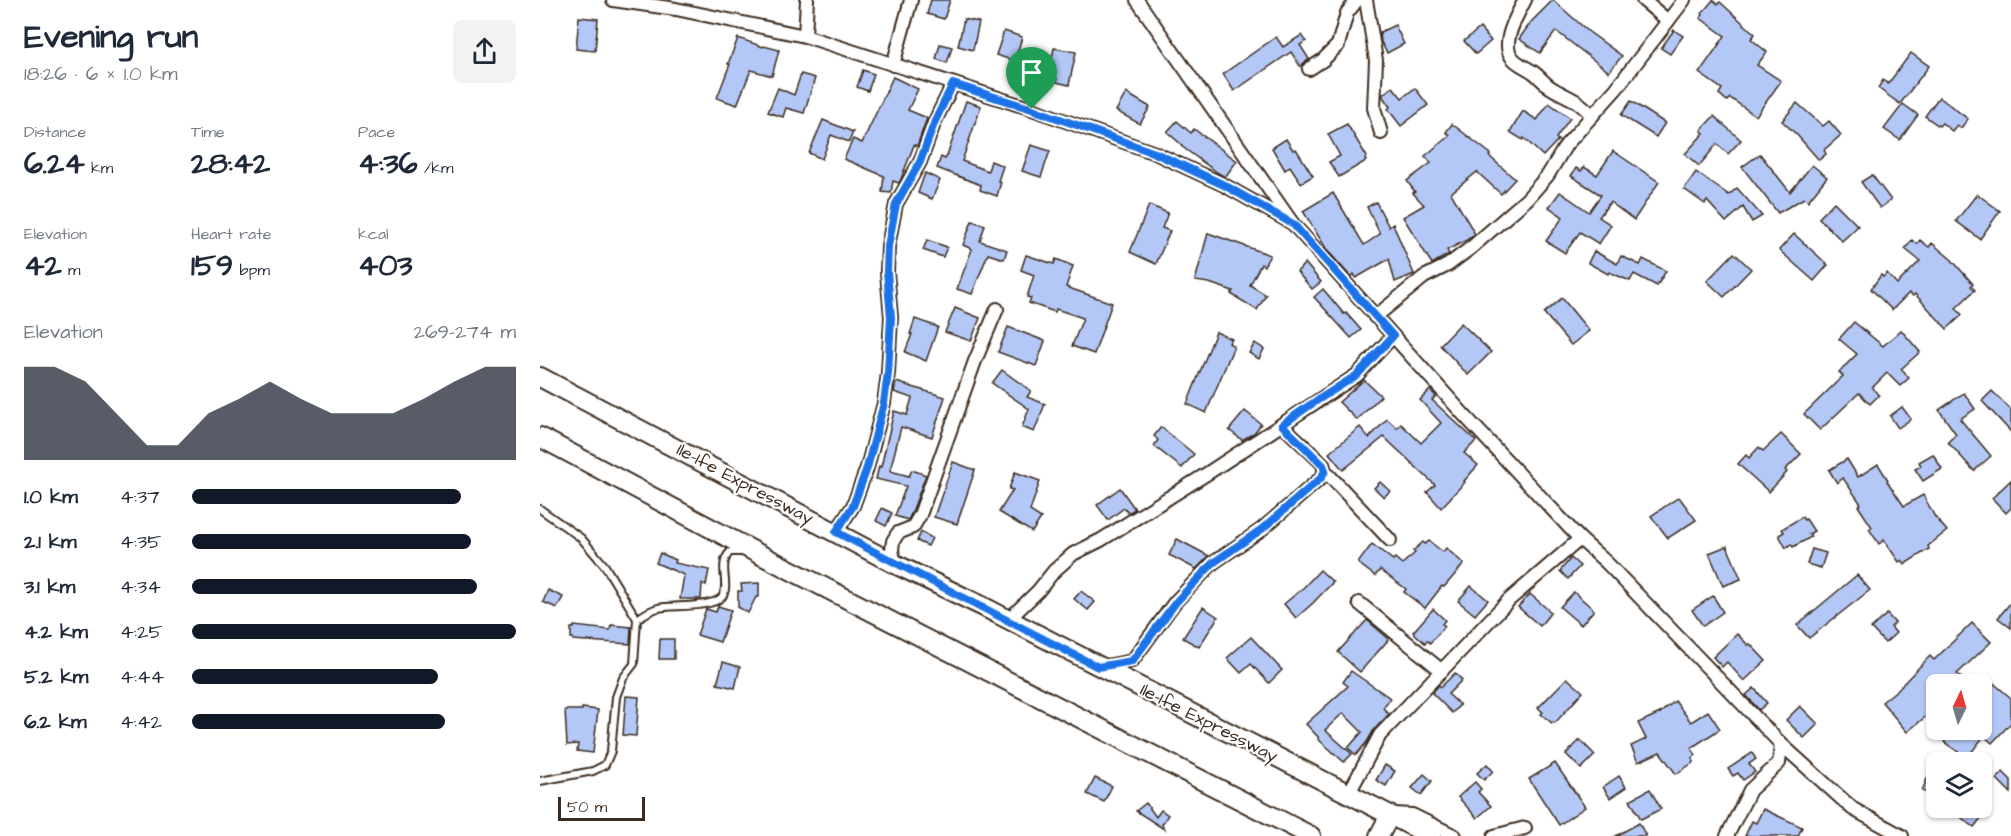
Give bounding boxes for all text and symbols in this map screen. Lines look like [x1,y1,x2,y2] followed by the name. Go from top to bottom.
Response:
[24,14,198,60] text: Evening run
[453,20,516,83] button: share
[1006,47,1057,109] pin
[1015,56,1048,89] icon: arrive
[24,60,178,88] text: 18:26 · 6 × 1.0 km
[24,121,86,143] text: Distance
[191,121,225,143] text: Time
[358,121,395,143] text: Pace
[24,143,85,185] text: 6.24
[191,143,270,185] text: 28:42
[358,143,418,185] text: 4:36
[85,157,113,179] text: km
[418,157,453,179] text: /km
[24,223,87,245] text: Elevation
[191,223,271,245] text: Heart rate
[358,223,389,245] text: kcal
[24,245,62,287] text: 42
[191,245,233,287] text: 159
[358,245,413,287] text: 403
[62,259,80,281] text: m
[233,259,270,281] text: bpm
[24,318,103,346] text: Elevation
[413,318,516,346] text: 269–274 m
[672,437,818,532] street label: Ile-Ife Expressway
[24,483,78,511] text: 1.0 km
[120,483,159,511] text: 4:37
[24,528,77,556] text: 2.1 km
[120,528,161,556] text: 4:35
[24,573,75,601] text: 3.1 km
[120,573,161,601] text: 4:34
[24,618,88,646] text: 4.2 km
[120,618,163,646] text: 4:25
[24,663,88,691] text: 5.2 km
[120,663,164,691] text: 4:44
[1926,674,1992,740] north arrow
[1926,674,1992,818] map controls
[1135,677,1282,770] street label: Ile-Ife Expressway
[24,708,87,736] text: 6.2 km
[120,708,162,736] text: 4:42
[1926,752,1992,818] button: layers
[558,794,645,822] scale bar
[567,796,607,818] text: 50 m

